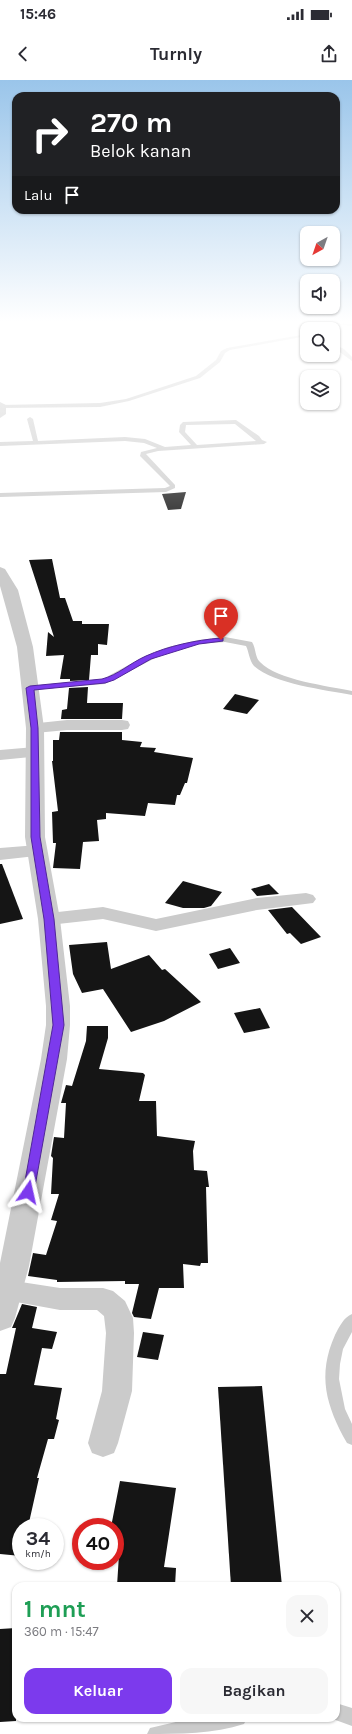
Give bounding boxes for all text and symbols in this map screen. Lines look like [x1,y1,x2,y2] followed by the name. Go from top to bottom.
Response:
[20,5,56,23] text: 15:46
[12,43,34,65] icon: back
[150,43,202,65] text: Turnly
[318,43,340,65] icon: share
[90,106,172,139] text: 270 m
[24,108,76,160] icon: right
[90,140,191,162] text: Belok kanan
[61,184,83,206] icon: arrive
[24,186,53,204] text: Lalu
[300,226,340,266] north arrow
[300,226,340,410] map controls
[300,274,340,314] button: sound
[300,322,340,362] button: search
[300,370,340,410] button: layers
[204,599,238,640] pin
[210,605,232,627] icon: arrive
[7,1171,49,1213] position arrow
[72,1518,124,1570] speed limit sign: 40
[26,1527,50,1550] text: 34
[25,1548,51,1560] text: km/h
[24,1595,86,1623] text: 1 mnt
[286,1595,328,1637] button: close
[24,1624,99,1639] text: 360 m · 15:47
[24,1668,172,1714] button: Keluar
[180,1668,328,1714] button: Bagikan

